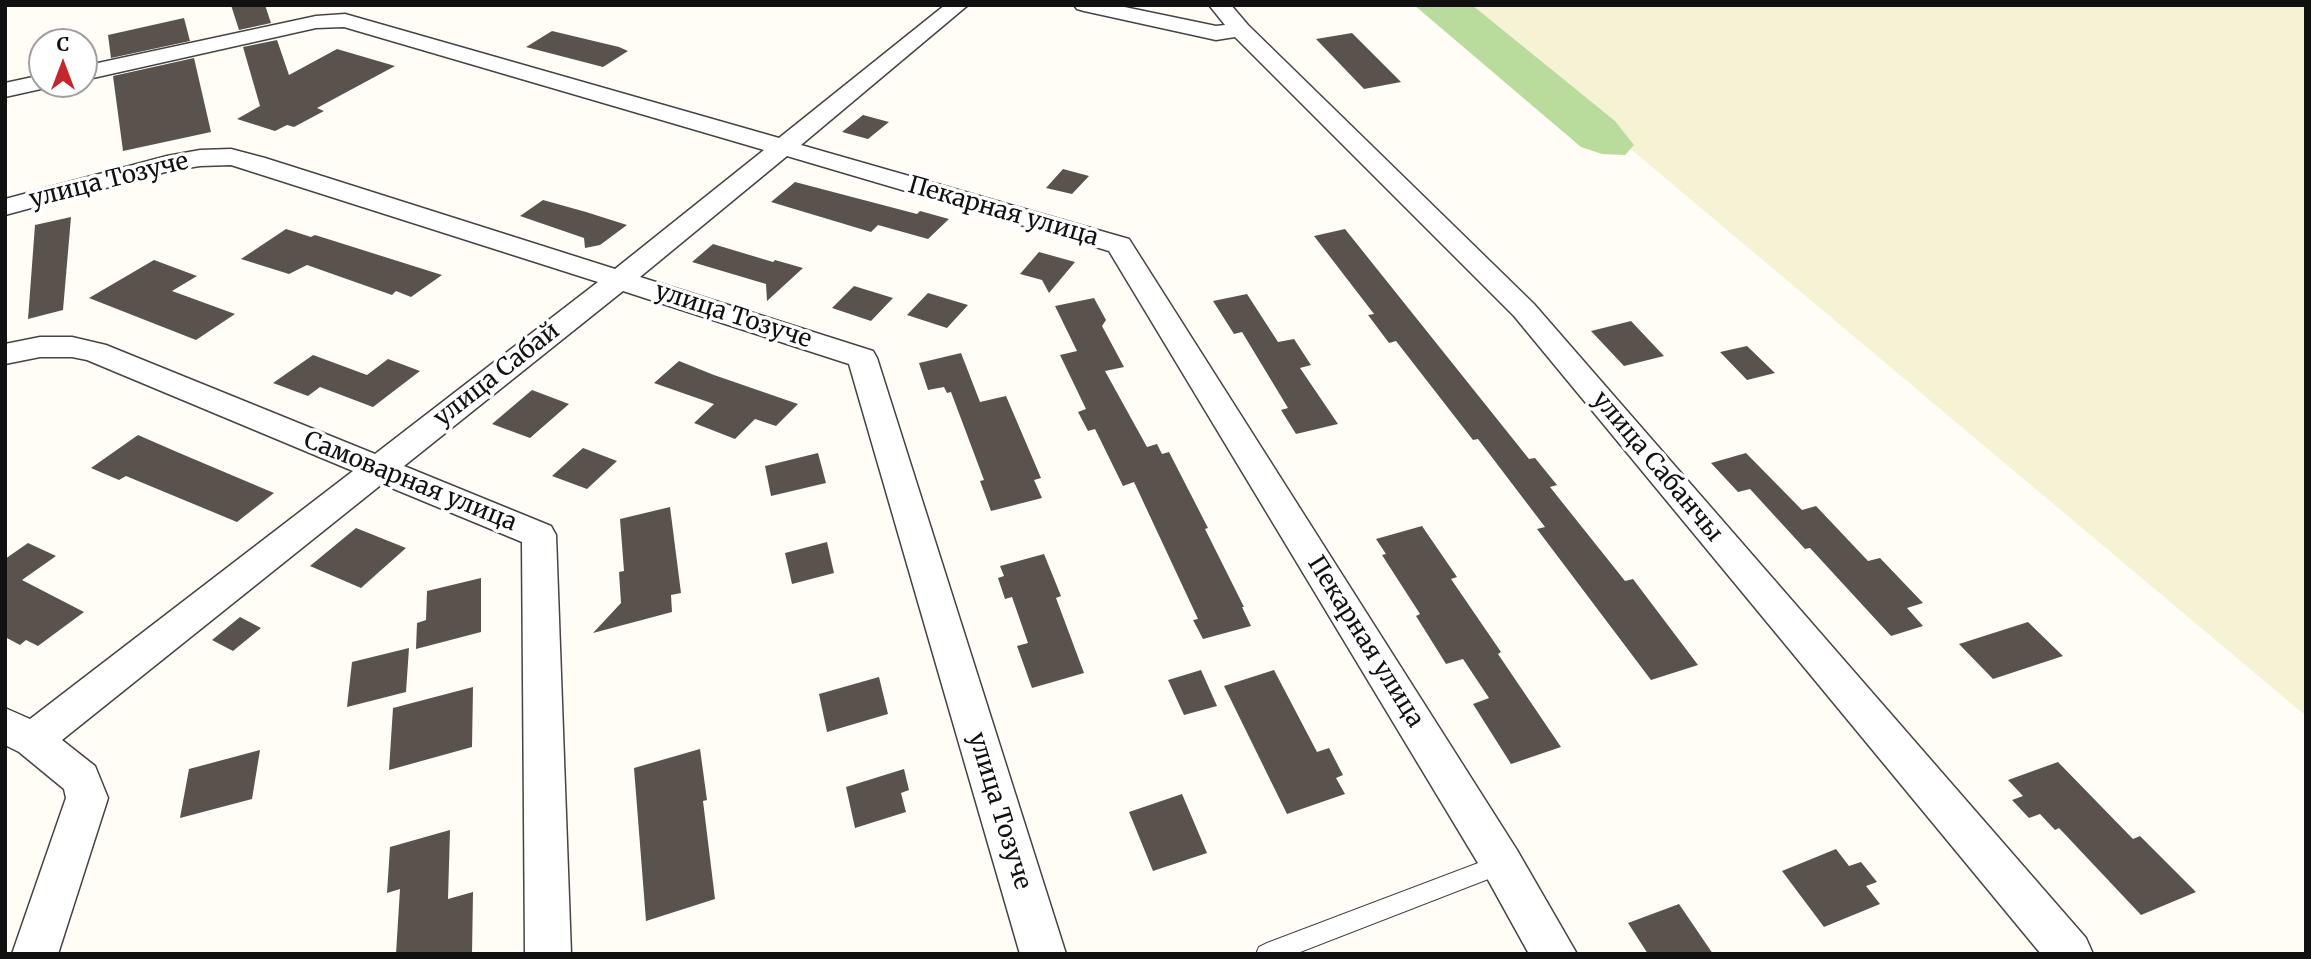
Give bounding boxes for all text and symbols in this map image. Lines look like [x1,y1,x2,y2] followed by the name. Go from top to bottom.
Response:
[28,28,98,98] north arrow
[57,32,69,56] text: С
[27,147,191,215] street label: улица Тозуче
[905,171,1101,253] street label: Пекарная улица
[651,277,815,355] street label: улица Тозуче
[428,317,566,433] street label: улица Сабай
[1586,386,1728,548] street label: улица Сабанчы
[299,426,521,538] street label: Самоварная улица
[1301,551,1429,733] street label: Пекарная улица
[961,729,1037,893] street label: улица Тозуче

